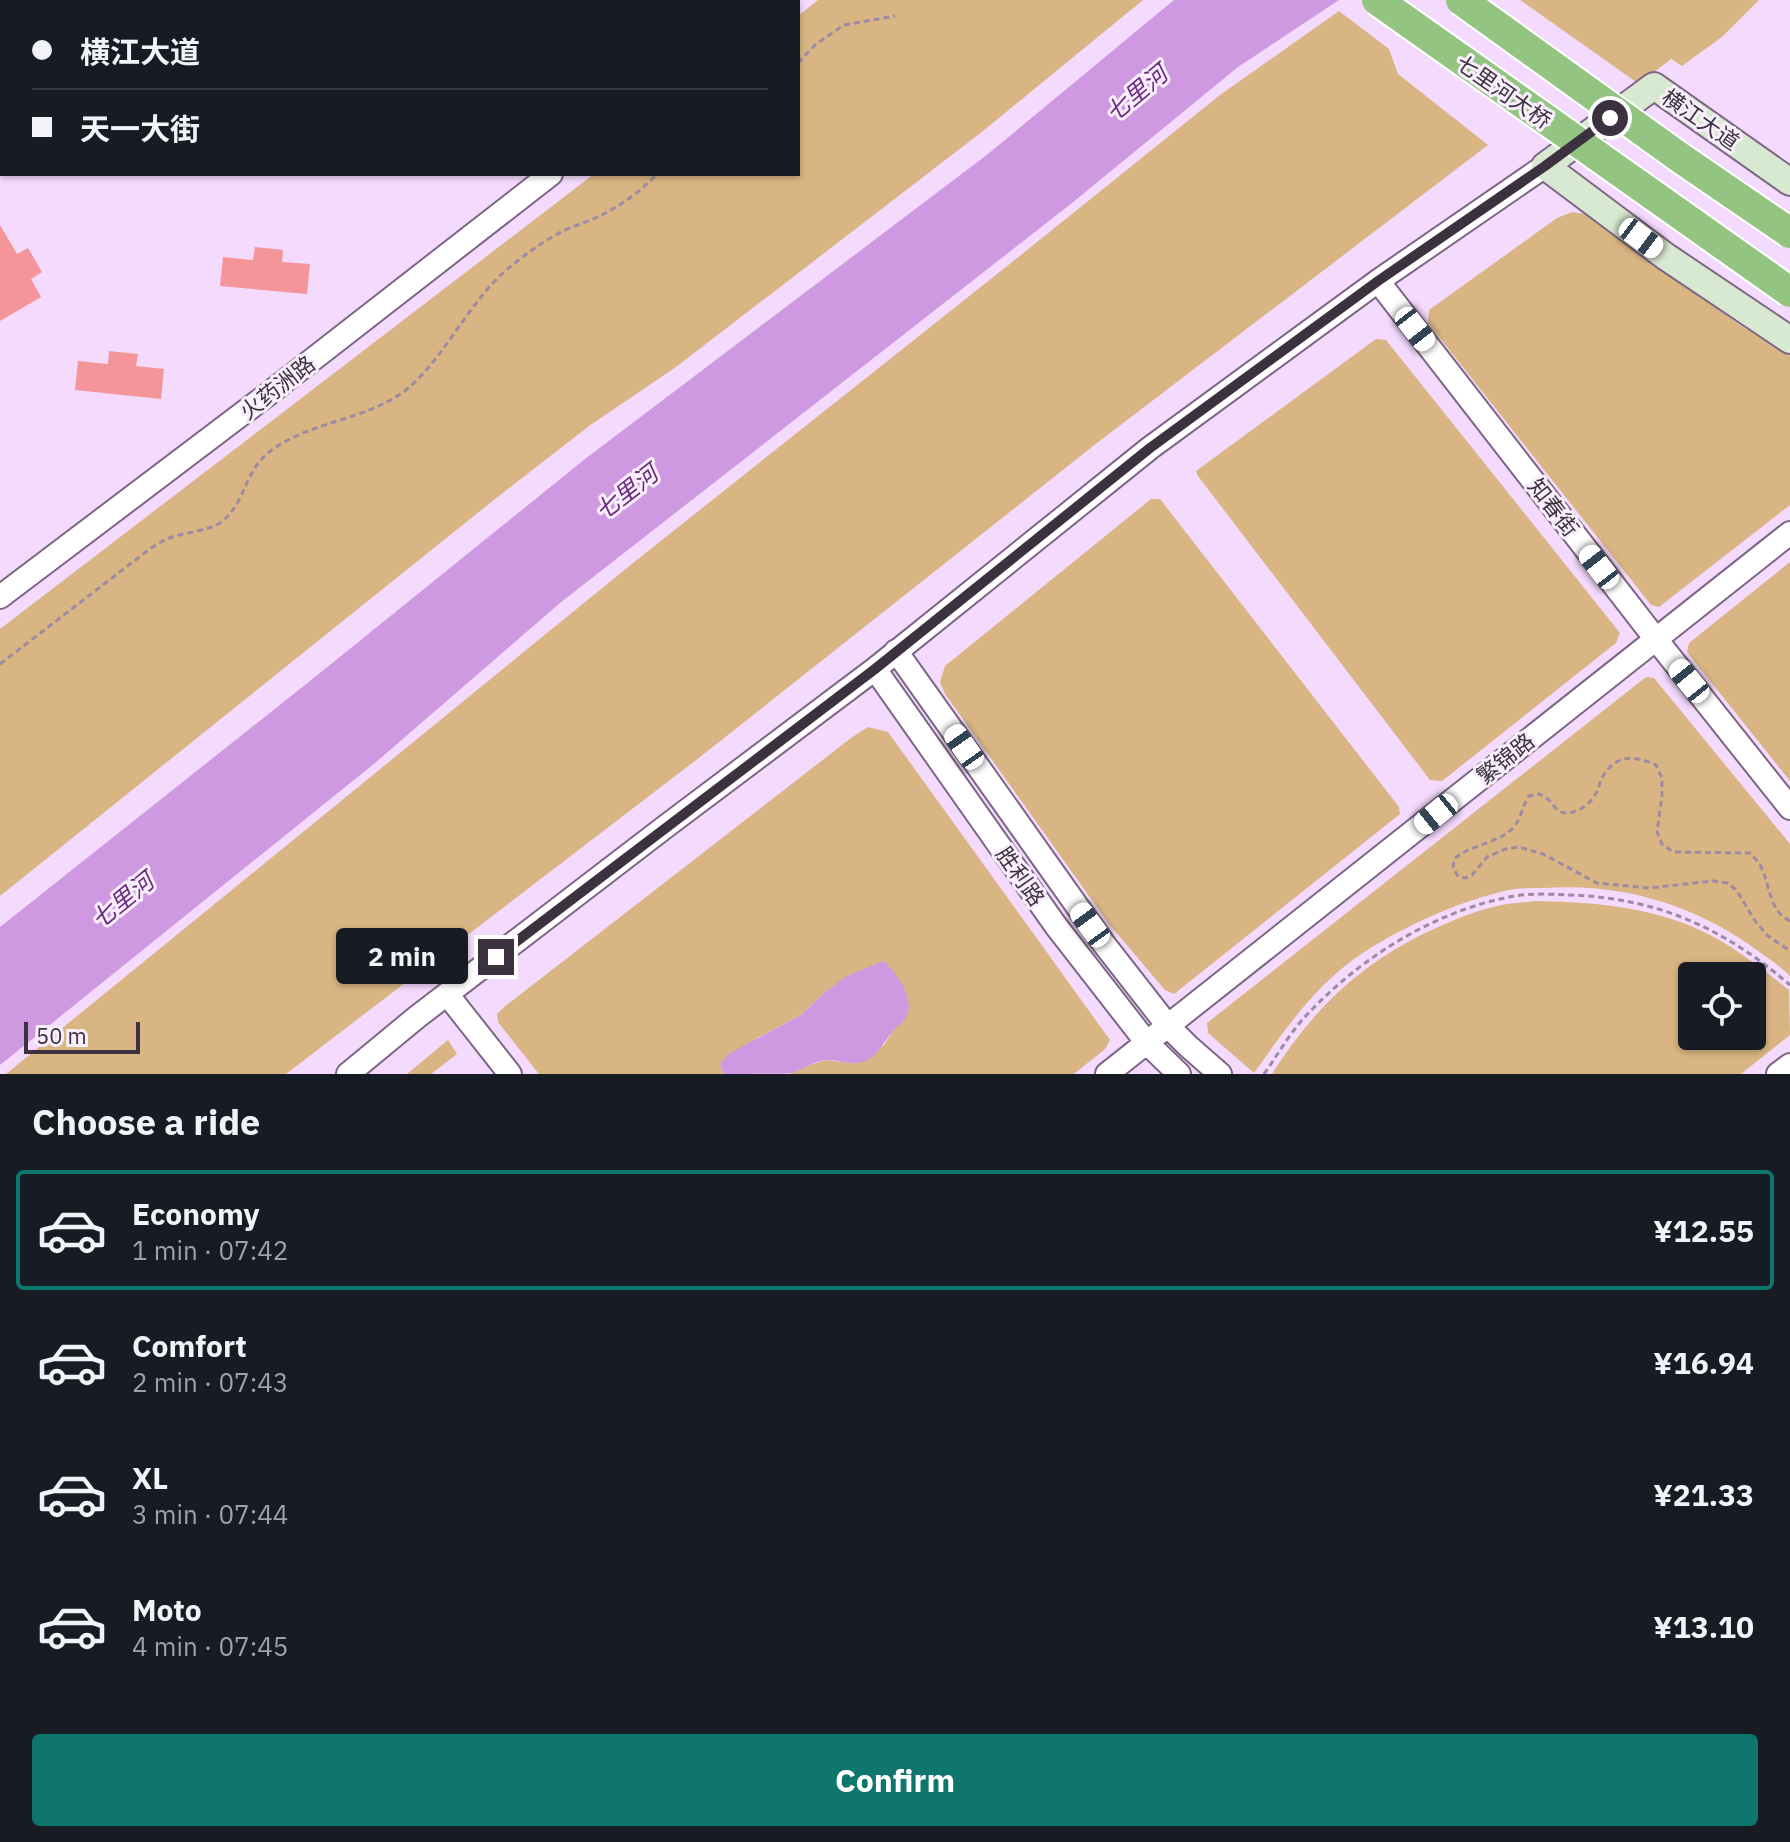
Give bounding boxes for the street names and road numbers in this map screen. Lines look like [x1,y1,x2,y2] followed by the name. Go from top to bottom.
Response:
[1451,48,1557,134] street label: 七里河大桥
[1657,82,1745,156] street label: 横江大道
[233,348,321,426] street label: 火药洲路
[1522,472,1586,542] street label: 知春街
[1470,726,1540,790] street label: 繁锦路
[990,841,1052,911] street label: 胜利路

